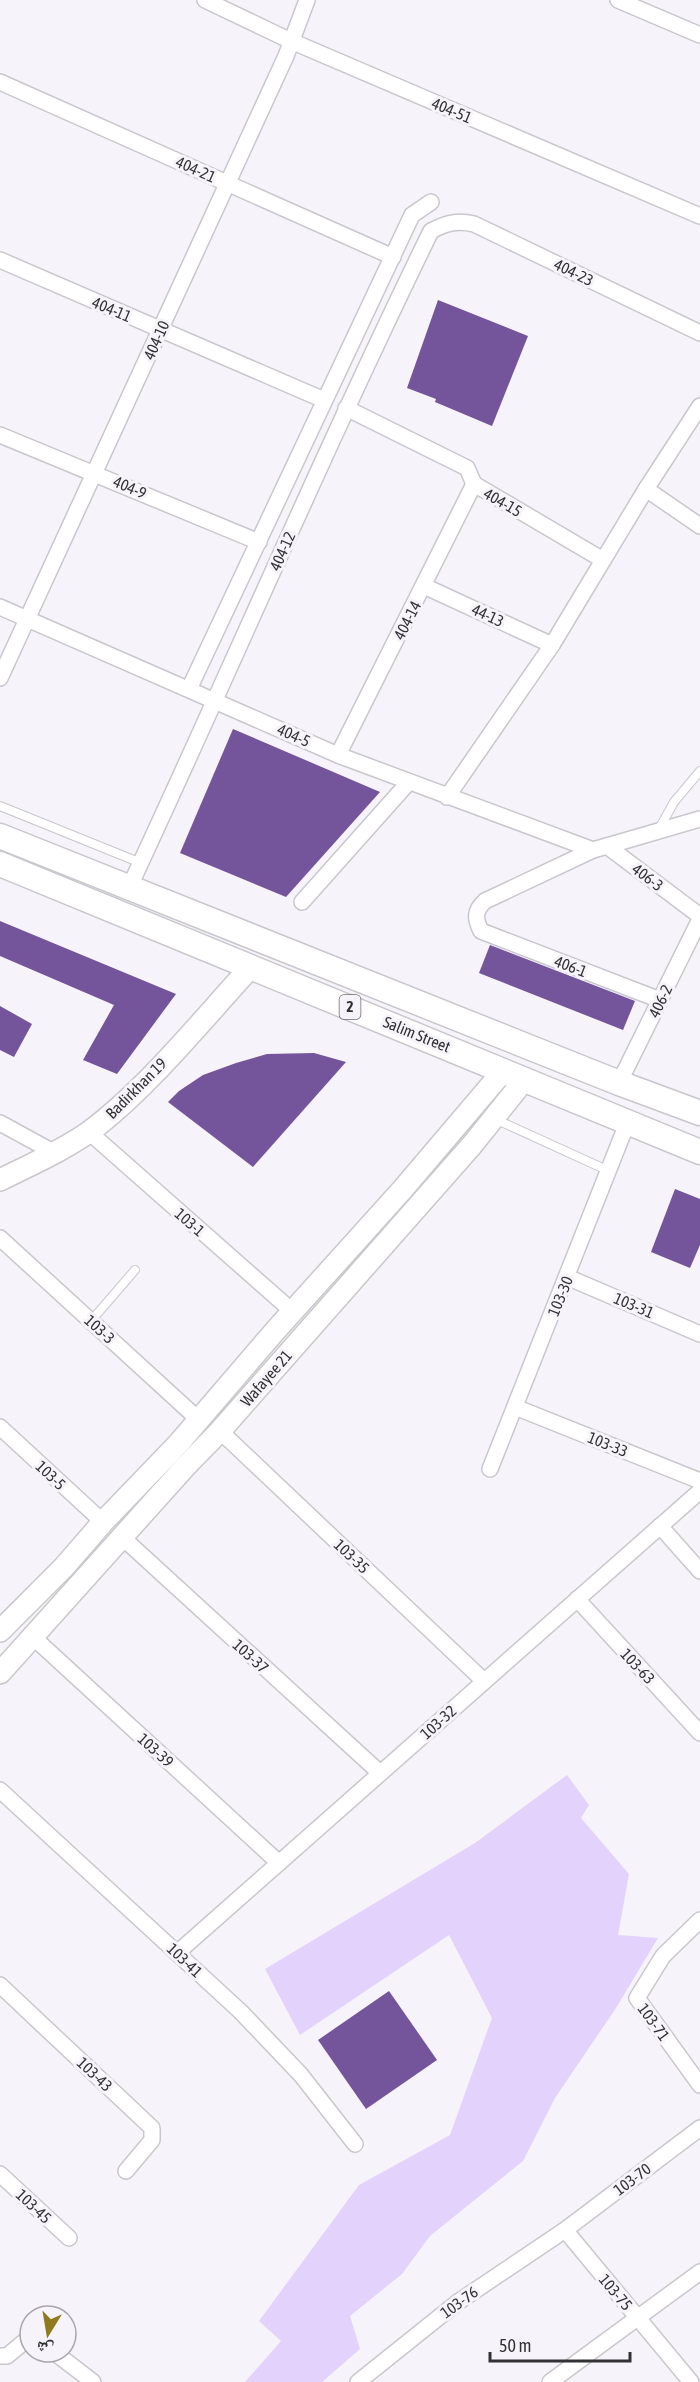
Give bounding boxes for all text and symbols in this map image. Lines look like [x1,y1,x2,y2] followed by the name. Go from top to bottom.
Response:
[429,94,475,126] street label: 404-51
[173,152,219,186] street label: 404-21
[551,255,597,289] street label: 404-23
[90,293,134,325] street label: 404-11
[139,318,173,362] street label: 404-10
[111,472,149,502] street label: 404-9
[481,484,525,520] street label: 404-15
[265,529,299,573] street label: 404-12
[390,598,424,642] street label: 404-14
[469,600,507,630] street label: 44-13
[275,720,313,750] street label: 404-5
[629,860,667,894] street label: 406-3
[552,952,590,980] street label: 406-1
[644,982,676,1020] street label: 406-2
[340,995,360,1019] road number: 2
[381,1012,454,1056] street label: Salim Street
[102,1054,170,1122] street label: Badirkhan 19
[172,1204,208,1240] street label: 103-1
[544,1273,576,1319] street label: 103-30
[611,1289,657,1321] street label: 103-31
[81,1311,119,1347] street label: 103-3
[237,1346,296,1410] street label: Wafayee 21
[585,1428,631,1460] street label: 103-33
[32,1457,70,1493] street label: 103-5
[331,1535,373,1577] street label: 103-35
[230,1635,272,1677] street label: 103-37
[617,1645,659,1687] street label: 103-63
[417,1701,459,1743] street label: 103-32
[135,1729,177,1771] street label: 103-39
[164,1939,206,1981] street label: 103-41
[634,2000,674,2044] street label: 103-71
[74,2053,116,2095] street label: 103-43
[610,2159,654,2199] street label: 103-70
[13,2185,55,2227] street label: 103-45
[596,2270,636,2314] street label: 103-75
[437,2282,481,2322] street label: 103-76
[18,2304,78,2364] north arrow
[490,2325,630,2363] scale bar
[499,2335,531,2356] text: 50 m
[35,2337,55,2359] text: ش

